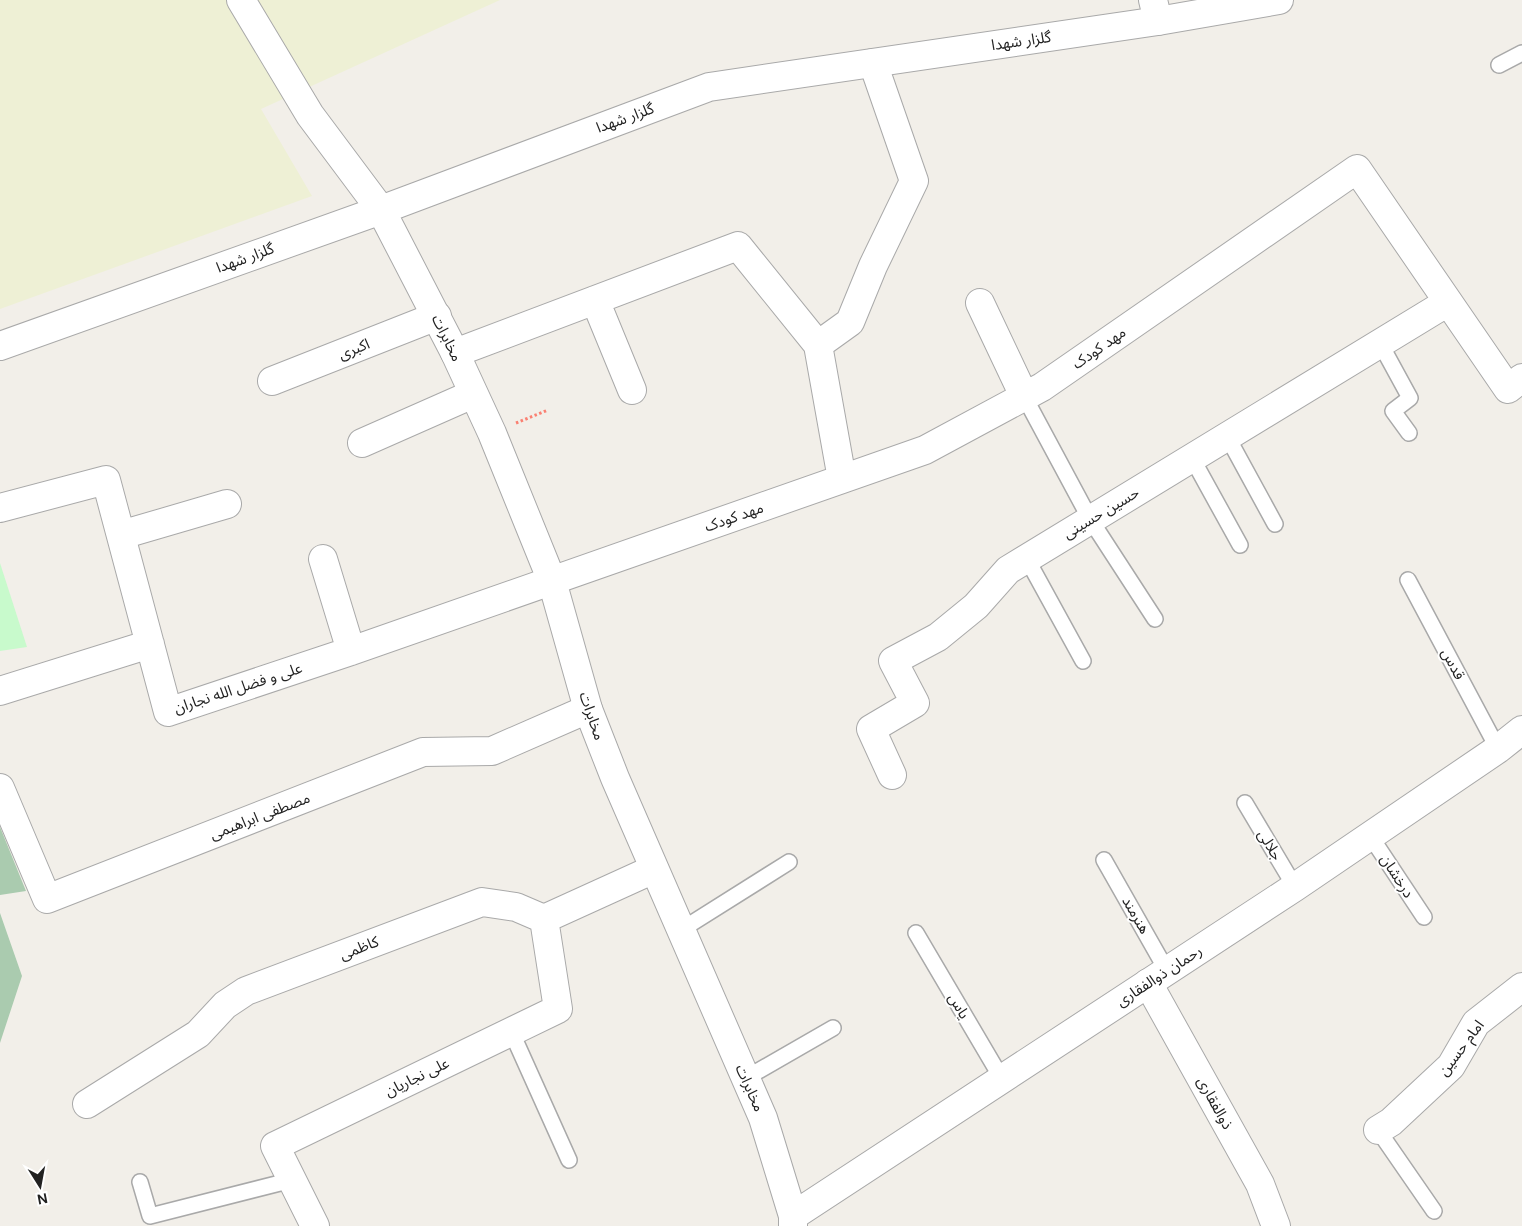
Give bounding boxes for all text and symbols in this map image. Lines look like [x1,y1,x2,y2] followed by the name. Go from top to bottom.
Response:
[990,27,1053,55] street label: گلزار شهدا
[593,98,657,138] street label: گلزار شهدا
[213,238,277,278] street label: گلزار شهدا
[427,311,467,365] street label: مخابرات
[1068,322,1130,374] street label: مهد کودک
[335,334,373,364] street label: اکبری
[1059,482,1143,544] street label: حسین حسینی
[702,498,766,536] street label: مهد کودک
[1436,645,1470,683] street label: قدس
[171,658,305,718] street label: علی و فضل الله نجاران
[574,689,610,743] street label: مخابرات
[207,788,313,844] street label: مصطفی ابراهیمی
[1253,826,1287,864] street label: جلالی
[1375,850,1419,902] street label: درخشان
[1117,893,1155,937] street label: هنرمند
[337,931,382,965] street label: کاظمی
[1112,941,1206,1011] street label: رحمان ذوالفقاری
[943,989,975,1023] street label: یاس
[1433,1016,1489,1081] street label: امام حسین
[382,1053,453,1101] street label: علی نجاریان
[731,1061,769,1115] street label: مخابرات
[1192,1073,1238,1133] street label: ذوالفقاری
[15,1161,65,1211] north arrow
[36,1189,49,1209] text: N

